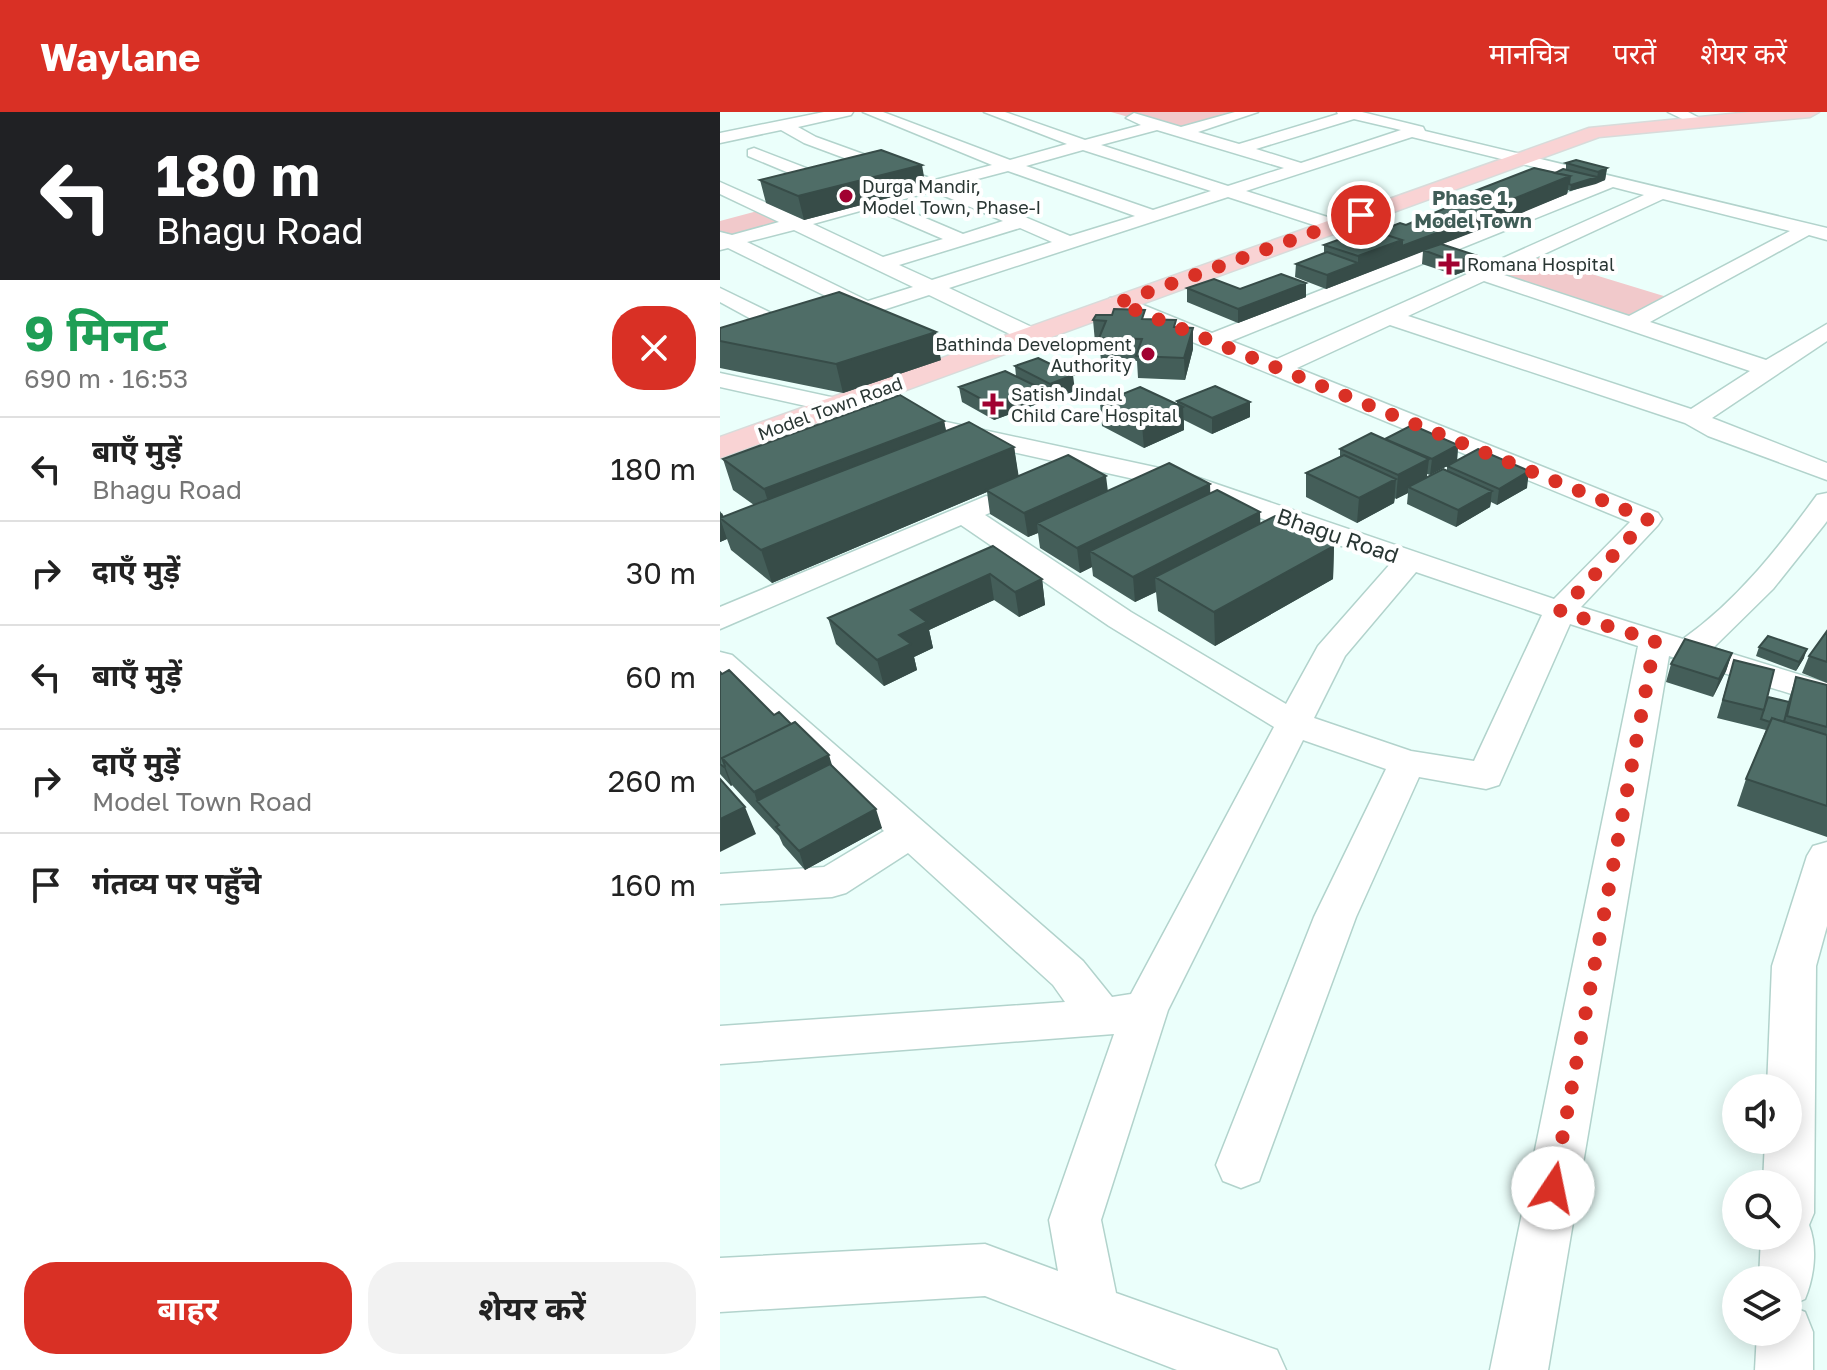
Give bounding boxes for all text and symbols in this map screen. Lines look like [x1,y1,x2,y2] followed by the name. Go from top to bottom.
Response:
[40,34,201,79] text: Waylane
[1489,37,1569,70] text: मानचित्र
[1613,37,1656,70] text: परतें
[1700,37,1787,70] text: शेयर करें
[156,141,320,208] text: 180 m
[24,144,128,248] icon: left
[862,175,1041,218] place label: Durga Mandir, Model Town, Phase-I
[1327,181,1395,249] pin
[1414,185,1532,232] district label: Phase 1, Model Town
[837,187,855,205] marker: Durga Mandir, Model Town, Phase-I
[1339,193,1383,237] icon: arrive
[156,209,364,252] text: Bhagu Road
[1438,253,1460,275] marker: Romana Hospital
[1467,253,1615,275] place label: Romana Hospital
[24,304,167,362] text: 9 मिनट
[612,306,696,390] button: close
[935,333,1132,376] place label: Bathinda Development Authority
[1139,345,1157,363] marker: Bathinda Development Authority
[24,363,188,394] text: 690 m · 16:53
[755,372,905,444] street label: Model Town Road
[1011,383,1178,426] place label: Satish Jindal Child Care Hospital
[982,393,1004,415] marker: Satish Jindal Child Care Hospital
[92,433,182,469] text: बाएँ मुड़ें
[24,447,68,491] icon: left
[611,451,696,487] text: 180 m
[92,474,242,505] text: Bhagu Road
[1274,502,1402,568] street label: Bhagu Road
[24,551,68,595] icon: right
[92,553,180,589] text: दाएँ मुड़ें
[626,555,696,591] text: 30 m
[24,655,68,699] icon: left
[92,657,182,693] text: बाएँ मुड़ें
[625,659,696,695] text: 60 m
[92,745,180,781] text: दाएँ मुड़ें
[24,759,68,803] icon: right
[608,763,696,799] text: 260 m
[92,786,312,817] text: Model Town Road
[24,863,68,907] icon: arrive
[92,865,261,901] text: गंतव्य पर पहुँचे
[611,867,696,903] text: 160 m
[1722,1074,1802,1346] map controls
[1722,1074,1802,1154] button: sound
[1511,1146,1595,1230] position arrow
[1722,1170,1802,1250] button: search
[24,1262,352,1354] button: बाहर
[368,1262,696,1354] button: शेयर करें
[1722,1266,1802,1346] button: layers

